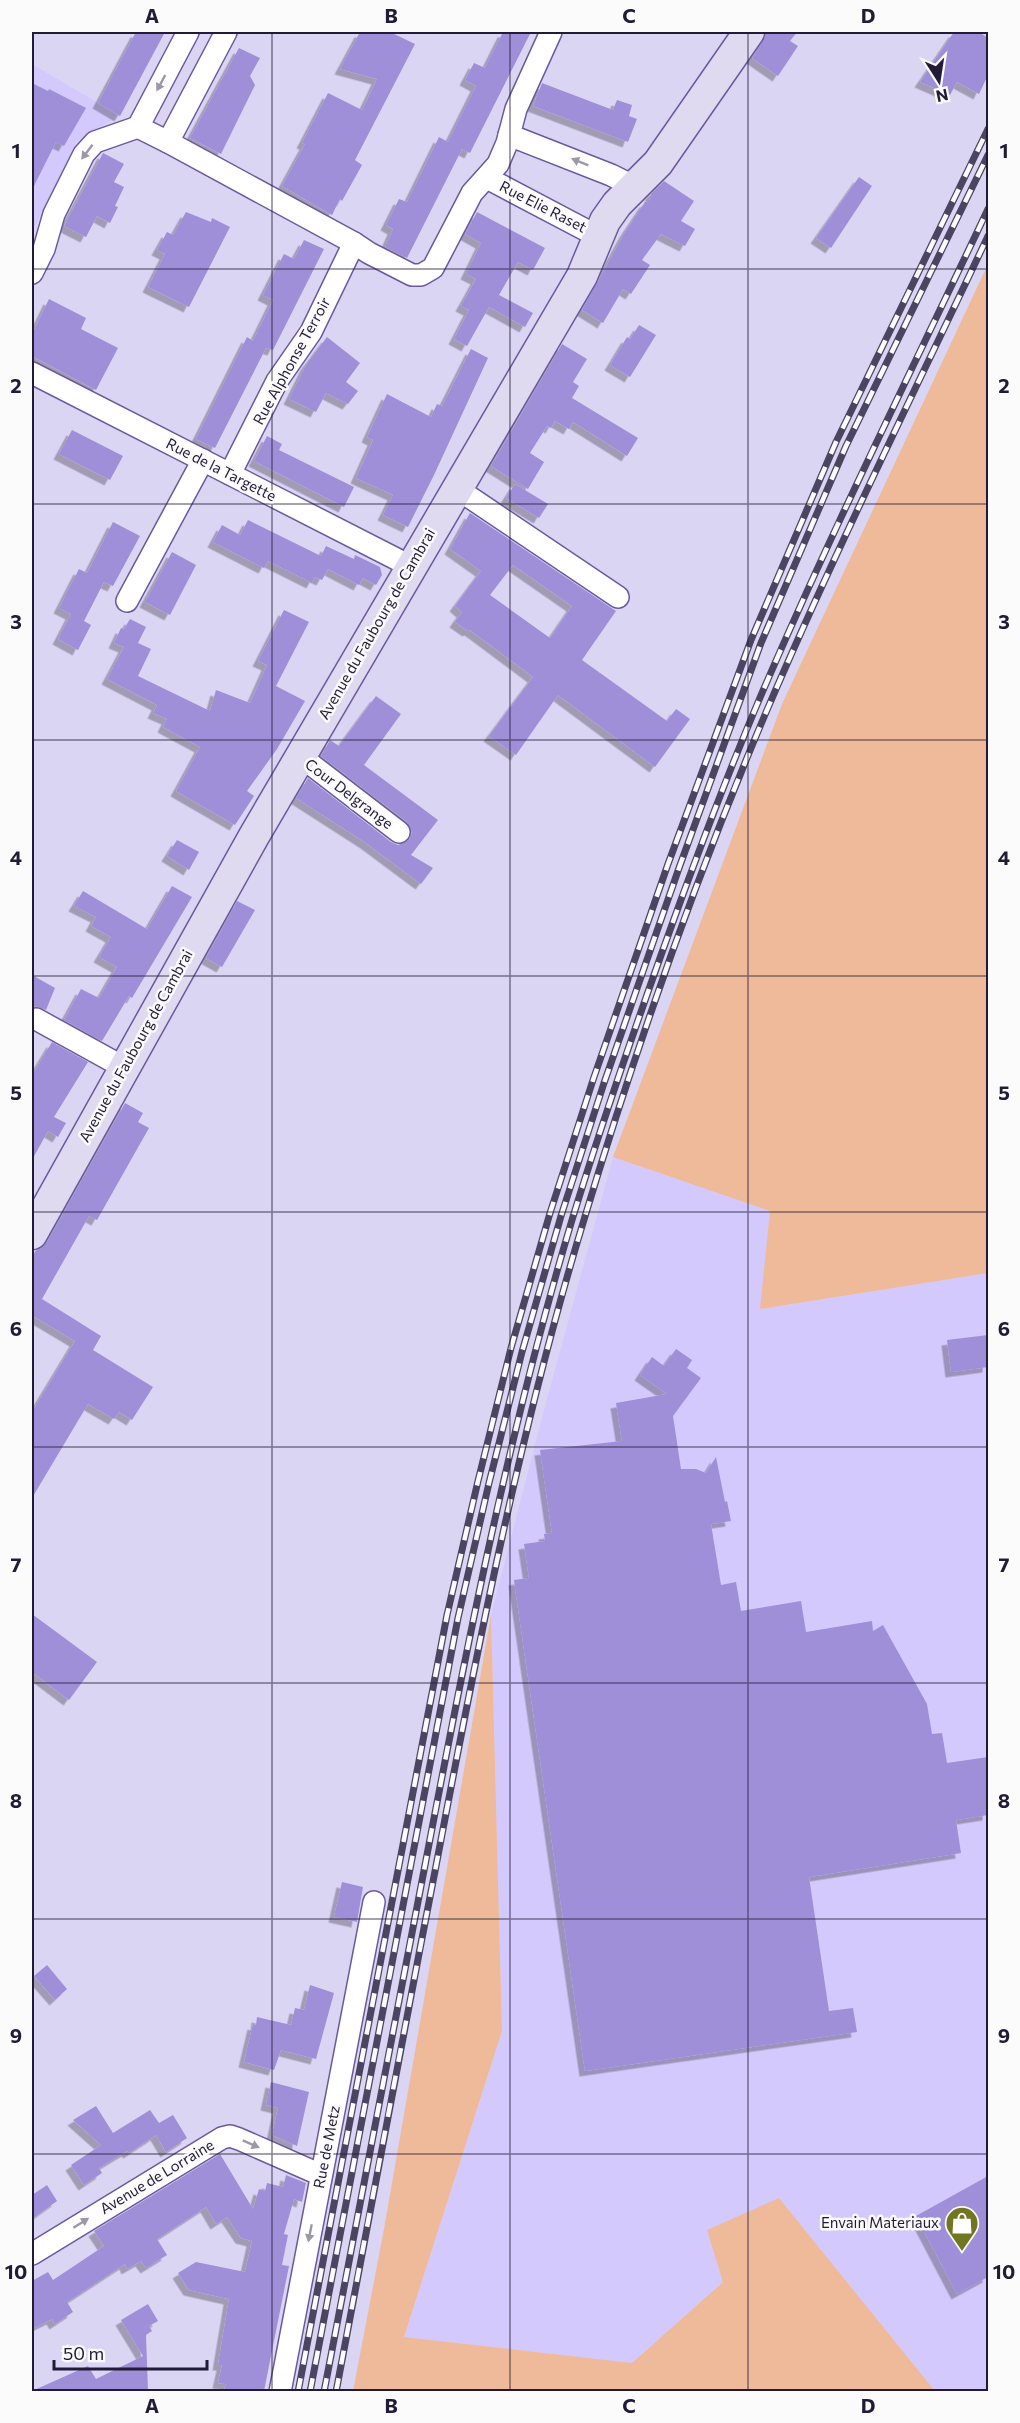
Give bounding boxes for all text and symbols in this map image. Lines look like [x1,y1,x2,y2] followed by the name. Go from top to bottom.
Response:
[145,3,159,27] text: A
[384,3,398,27] text: B
[622,3,636,27] text: C
[861,3,875,27] text: D
[909,51,969,111] north arrow
[156,75,166,92] one-way arrow
[934,86,950,107] text: N
[11,138,21,162] text: 1
[999,138,1009,162] text: 1
[81,144,93,160] one-way arrow
[571,157,589,167] one-way arrow
[497,176,590,236] street label: Rue Elie Raset
[249,294,334,427] street label: Rue Alphonse Terroir
[10,373,22,397] text: 2
[998,373,1010,397] text: 2
[163,434,280,505] street label: Rue de la Targette
[314,525,438,722] street label: Avenue du Faubourg de Cambrai
[10,609,22,633] text: 3
[998,609,1010,633] text: 3
[302,754,397,832] street label: Cour Delgrange
[10,845,22,869] text: 4
[998,845,1010,869] text: 4
[75,946,196,1145] street label: Avenue du Faubourg de Cambrai
[10,1080,22,1104] text: 5
[998,1080,1010,1104] text: 5
[10,1316,22,1340] text: 6
[998,1316,1010,1340] text: 6
[11,1552,22,1576] text: 7
[999,1552,1010,1576] text: 7
[10,1788,22,1812] text: 8
[998,1788,1010,1812] text: 8
[10,2023,22,2047] text: 9
[998,2023,1010,2047] text: 9
[309,2104,343,2190] street label: Rue de Metz
[96,2135,217,2217] street label: Avenue de Lorraine
[242,2140,260,2149] one-way arrow
[944,2205,980,2252] shop icon: Envain Materiaux
[821,2213,939,2231] place label: Envain Materiaux
[73,2218,89,2229] one-way arrow
[305,2223,314,2242] one-way arrow
[5,2259,27,2283] text: 10
[993,2259,1015,2283] text: 10
[54,2333,207,2371] scale bar
[63,2342,104,2364] text: 50 m
[145,2393,159,2417] text: A
[384,2393,398,2417] text: B
[622,2393,636,2417] text: C
[861,2393,875,2417] text: D

